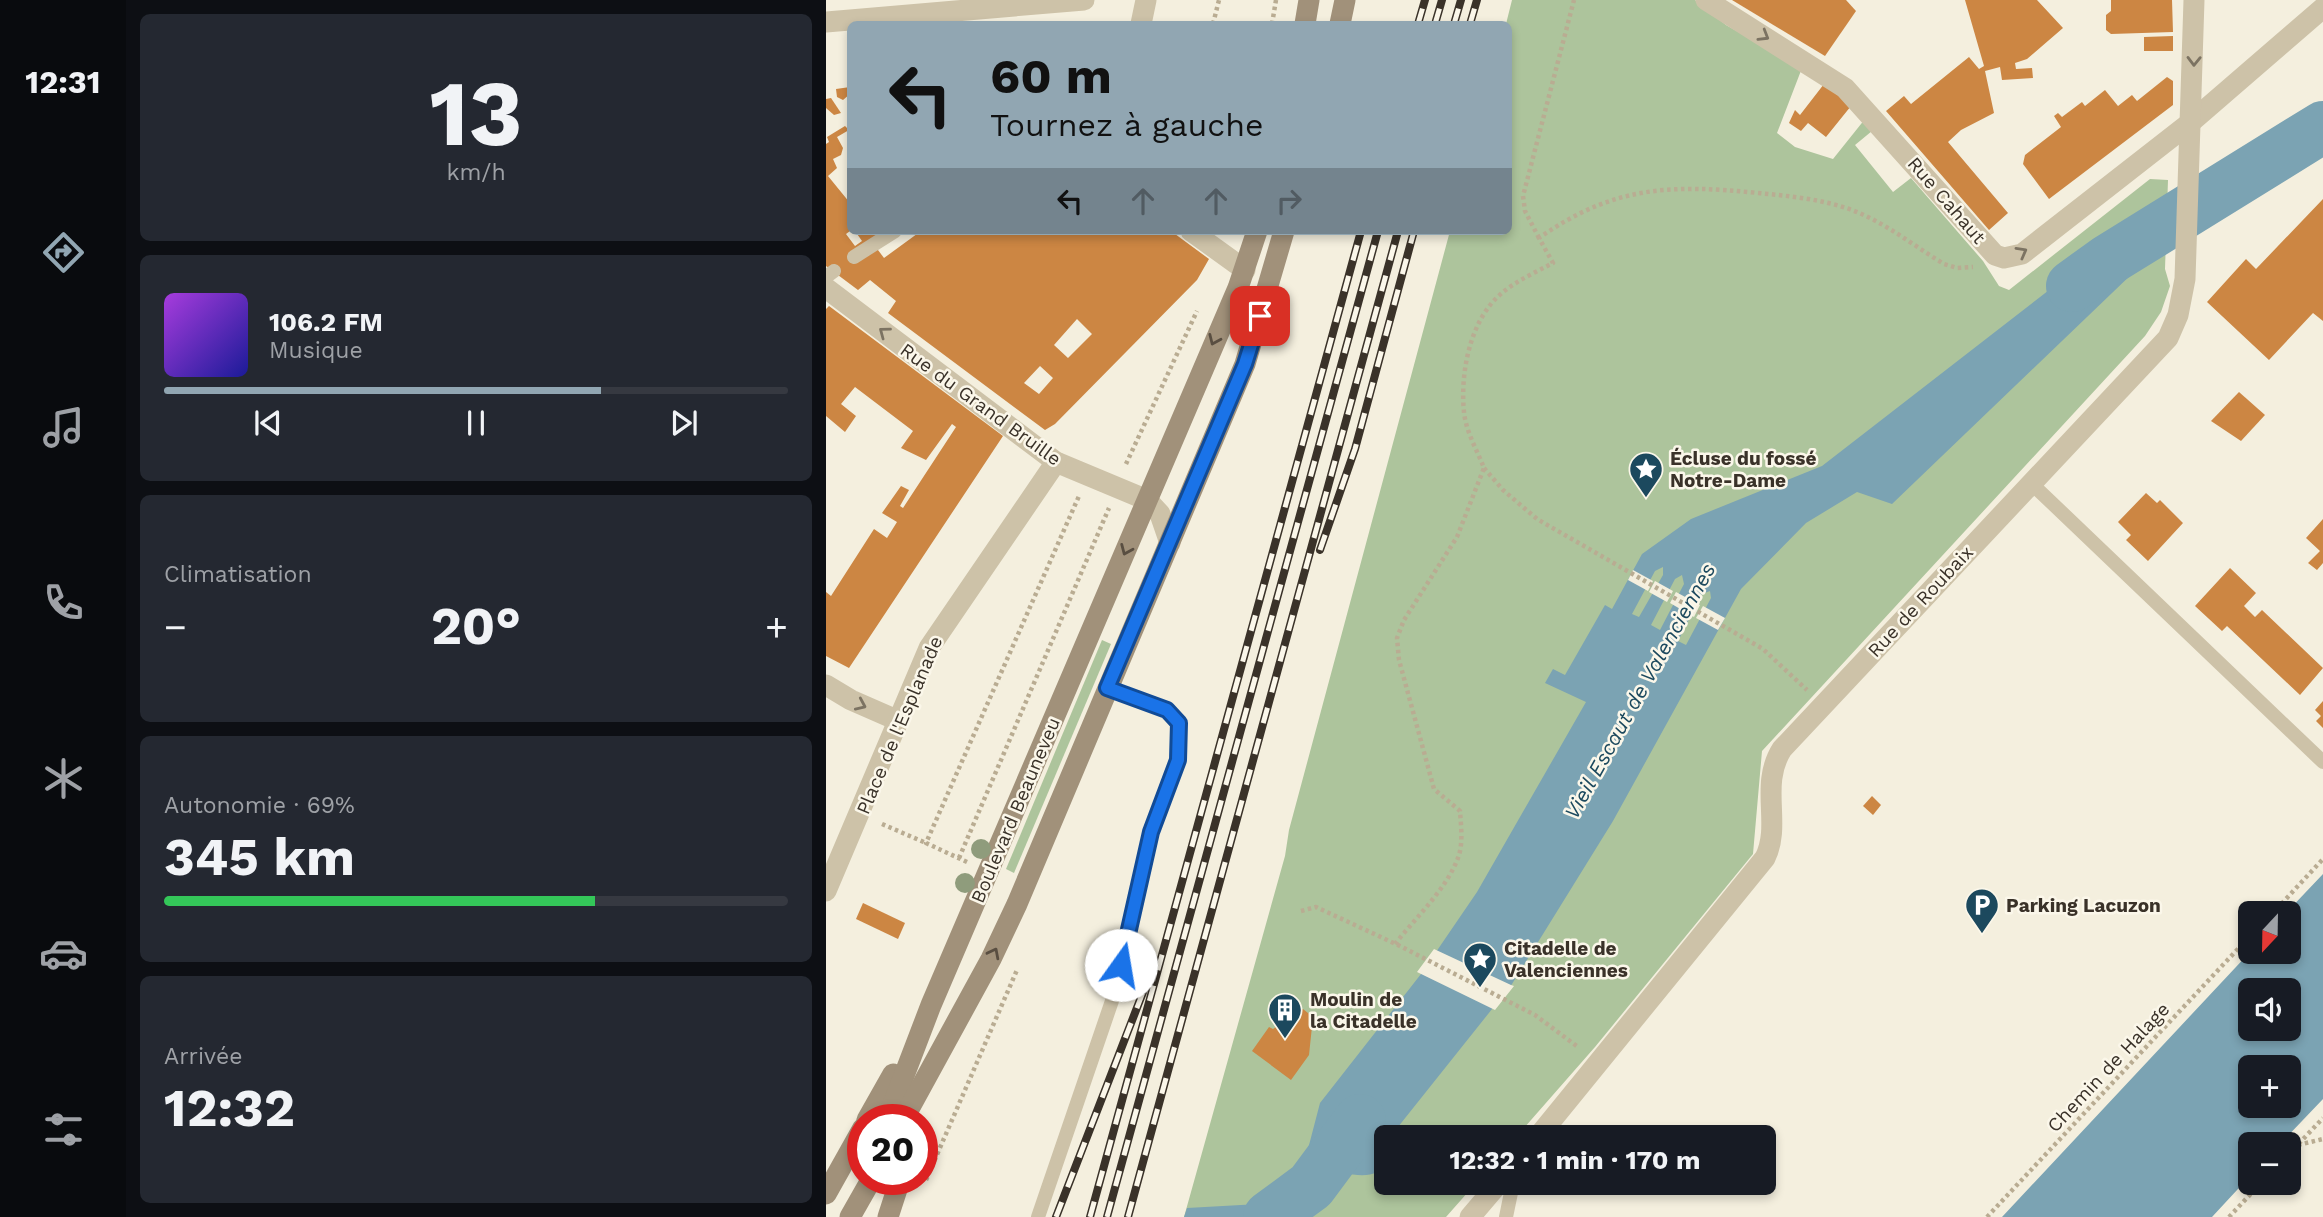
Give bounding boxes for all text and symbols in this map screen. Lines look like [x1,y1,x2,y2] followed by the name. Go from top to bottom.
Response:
[1756,28,1769,41] one-way arrow
[990,47,1112,105] text: 60 m
[875,49,966,140] icon: left
[2186,56,2202,67] one-way arrow
[429,60,523,167] text: 13
[25,63,101,101] text: 12:31
[990,106,1263,144] text: Tournez à gauche
[1903,152,1991,248] street label: Rue Cahaut
[446,159,506,186] text: km/h
[1051,182,1089,220] icon: left
[1124,182,1162,220] icon: ahead
[1197,182,1235,220] icon: ahead
[1270,182,1308,220] icon: right
[39,228,88,277] icon: directions
[2014,247,2027,260] one-way arrow
[1230,286,1290,346] pin
[1241,297,1279,335] icon: arrive
[269,307,383,337] text: 106.2 FM
[879,328,892,341] one-way arrow
[1208,333,1222,345] one-way arrow
[269,337,363,364] text: Musique
[896,338,1066,471] street label: Rue du Grand Bruille
[39,403,88,452] icon: music
[249,404,287,442] icon: previous
[457,404,495,442] icon: pause
[665,404,703,442] icon: next
[1670,447,1816,492] place label: Écluse du fossé Notre-Dame
[1627,450,1665,499] place icon: Écluse du fossé Notre-Dame
[1863,541,1978,662] street label: Rue de Roubaix
[1120,543,1134,555] one-way arrow
[1559,558,1721,823] water label: Vieil Escaut de Valenciennes
[164,561,312,588] text: Climatisation
[39,578,88,627] icon: phone
[431,596,521,657] text: 20°
[164,605,187,649] text: −
[765,605,788,649] text: +
[851,633,947,818] street label: Place de l'Esplanade
[854,697,866,711] one-way arrow
[966,714,1065,906] street label: Boulevard Beauneveu
[39,754,88,803] icon: climate
[164,792,355,819] text: Autonomie · 69%
[164,827,355,888] text: 345 km
[1963,886,2001,935] parking icon: Parking Lacuzon
[2006,894,2161,917] place label: Parking Lacuzon
[2238,901,2301,964] north arrow
[2238,901,2301,1195] map controls
[1084,928,1158,1002] position arrow
[39,929,88,978] icon: car
[1504,937,1628,982] place label: Citadelle de Valenciennes
[1461,940,1499,989] place icon: Citadelle de Valenciennes
[985,948,999,960] one-way arrow
[2238,978,2301,1041] button: sound
[1310,988,1417,1033] place label: Moulin de la Citadelle
[1266,991,1304,1040] building icon: Moulin de la Citadelle
[2042,998,2174,1137] street label: Chemin de Halage
[164,1043,243,1070] text: Arrivée
[2238,1055,2301,1118] button: +
[164,1078,295,1139] text: 12:32
[847,1104,938,1195] speed limit sign: 20
[39,1105,88,1154] icon: filters
[2238,1132,2301,1195] button: −
[1450,1145,1700,1175] text: 12:32 · 1 min · 170 m

